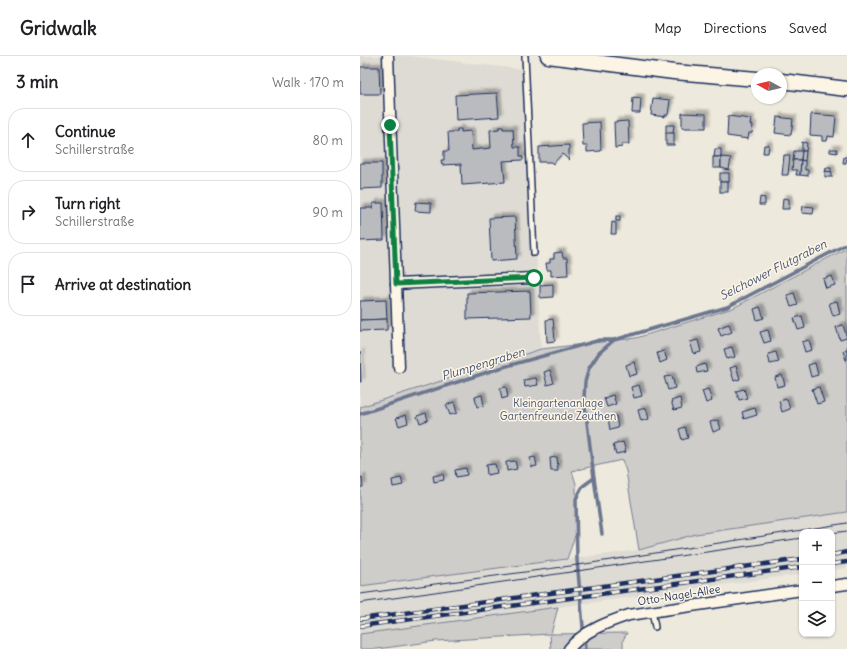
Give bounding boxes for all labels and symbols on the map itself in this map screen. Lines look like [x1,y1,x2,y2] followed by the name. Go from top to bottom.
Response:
[751,68,787,104] north arrow
[381,116,399,134] route end
[717,236,830,303] water label: Selchower Flutgraben
[525,269,543,287] route start
[440,343,527,383] water label: Plumpengraben
[500,396,616,423] park label: Kleingartenanlage Gartenfreunde Zeuthen
[637,582,721,608] street label: Otto-Nagel-Allee

